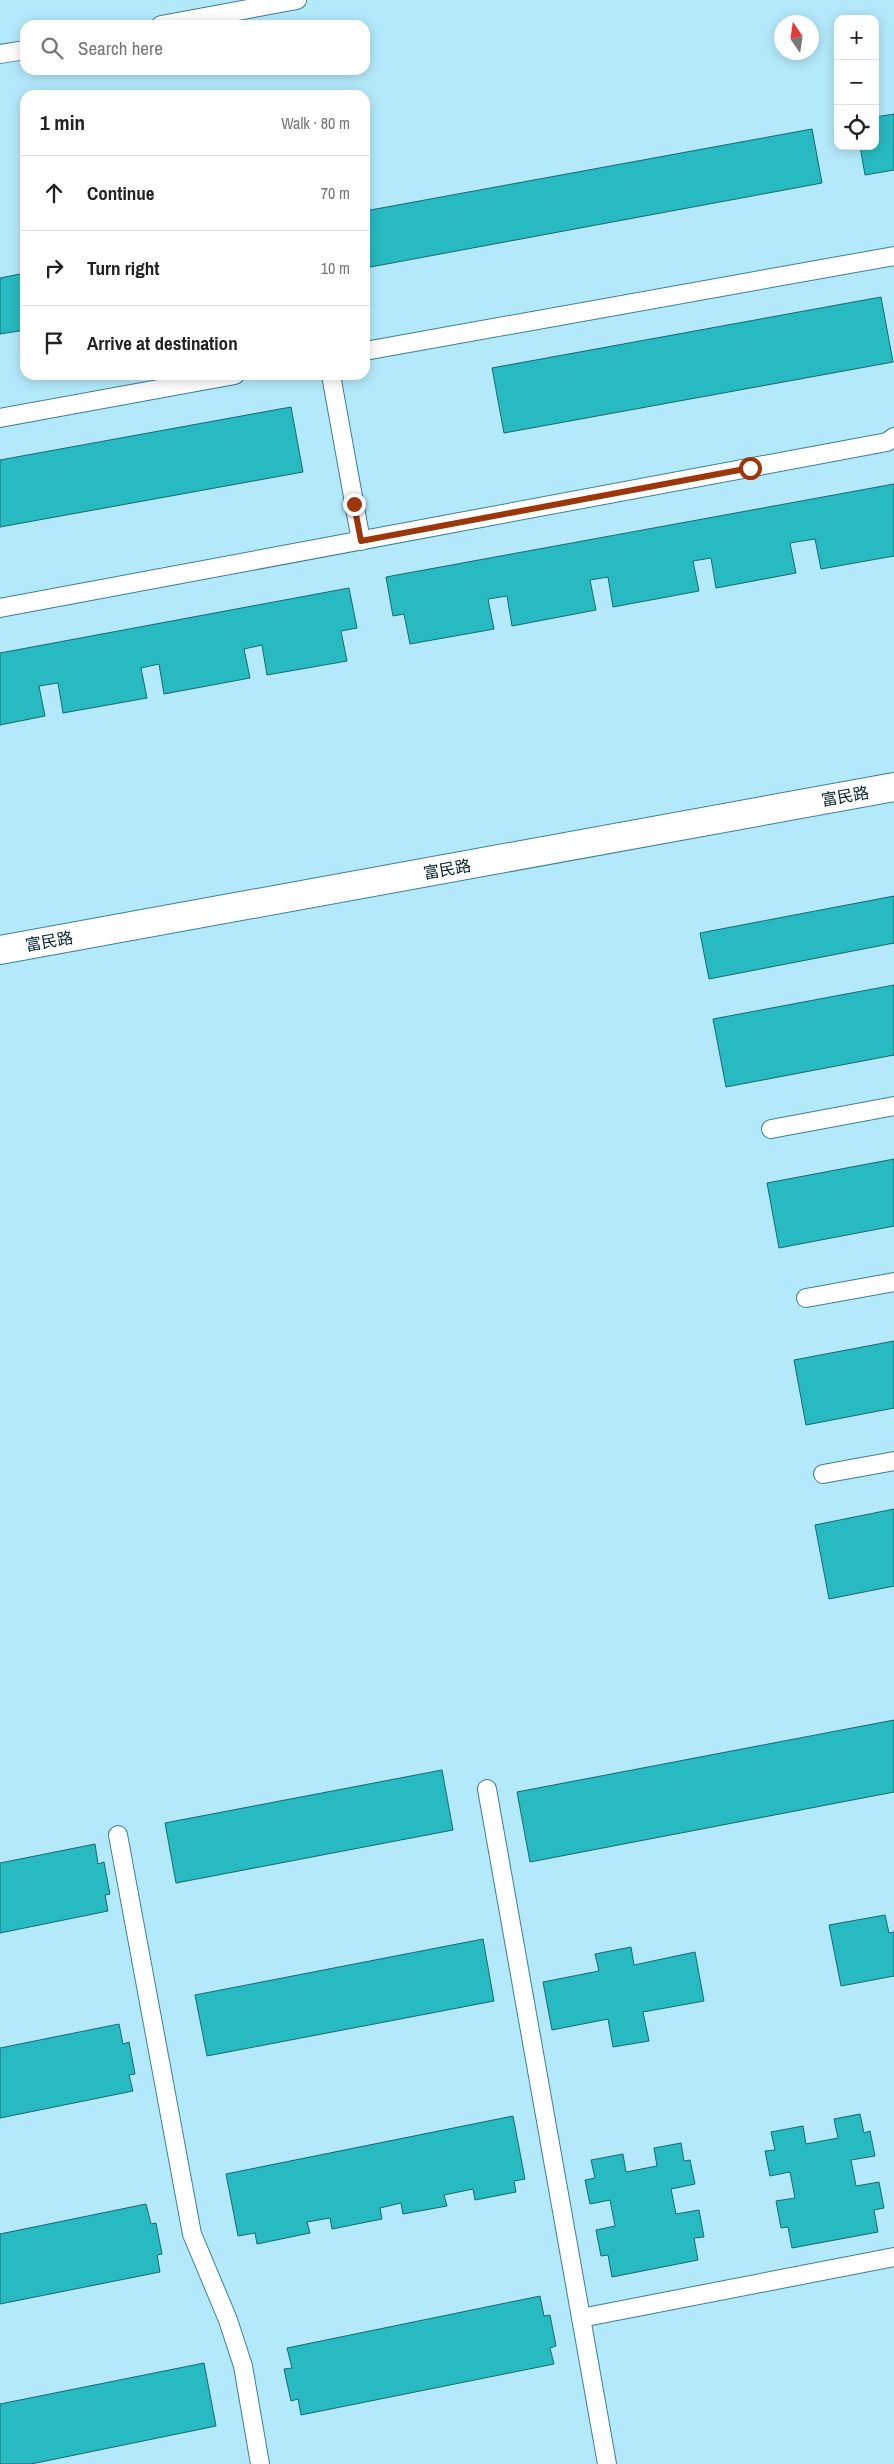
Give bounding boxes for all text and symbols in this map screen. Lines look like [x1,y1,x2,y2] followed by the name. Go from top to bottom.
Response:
[774,15,819,60] north arrow
[834,15,879,150] map controls
[834,15,879,60] button: +
[20,20,370,75] search box
[38,34,66,62] icon: search
[78,35,163,61] text: Search here
[834,60,879,105] button: −
[834,105,879,150] button: locate
[40,108,85,137] text: 1 min
[281,112,350,134] text: Walk · 80 m
[40,179,68,207] icon: ahead
[87,180,155,206] text: Continue
[321,182,350,204] text: 70 m
[40,254,68,282] icon: right
[87,255,159,281] text: Turn right
[321,257,350,279] text: 10 m
[40,329,68,357] icon: arrive
[87,330,238,356] text: Arrive at destination
[739,457,762,480] route start
[343,493,366,516] route end
[819,781,871,811] street label: 富民路
[421,854,473,884] street label: 富民路
[23,926,75,956] street label: 富民路

